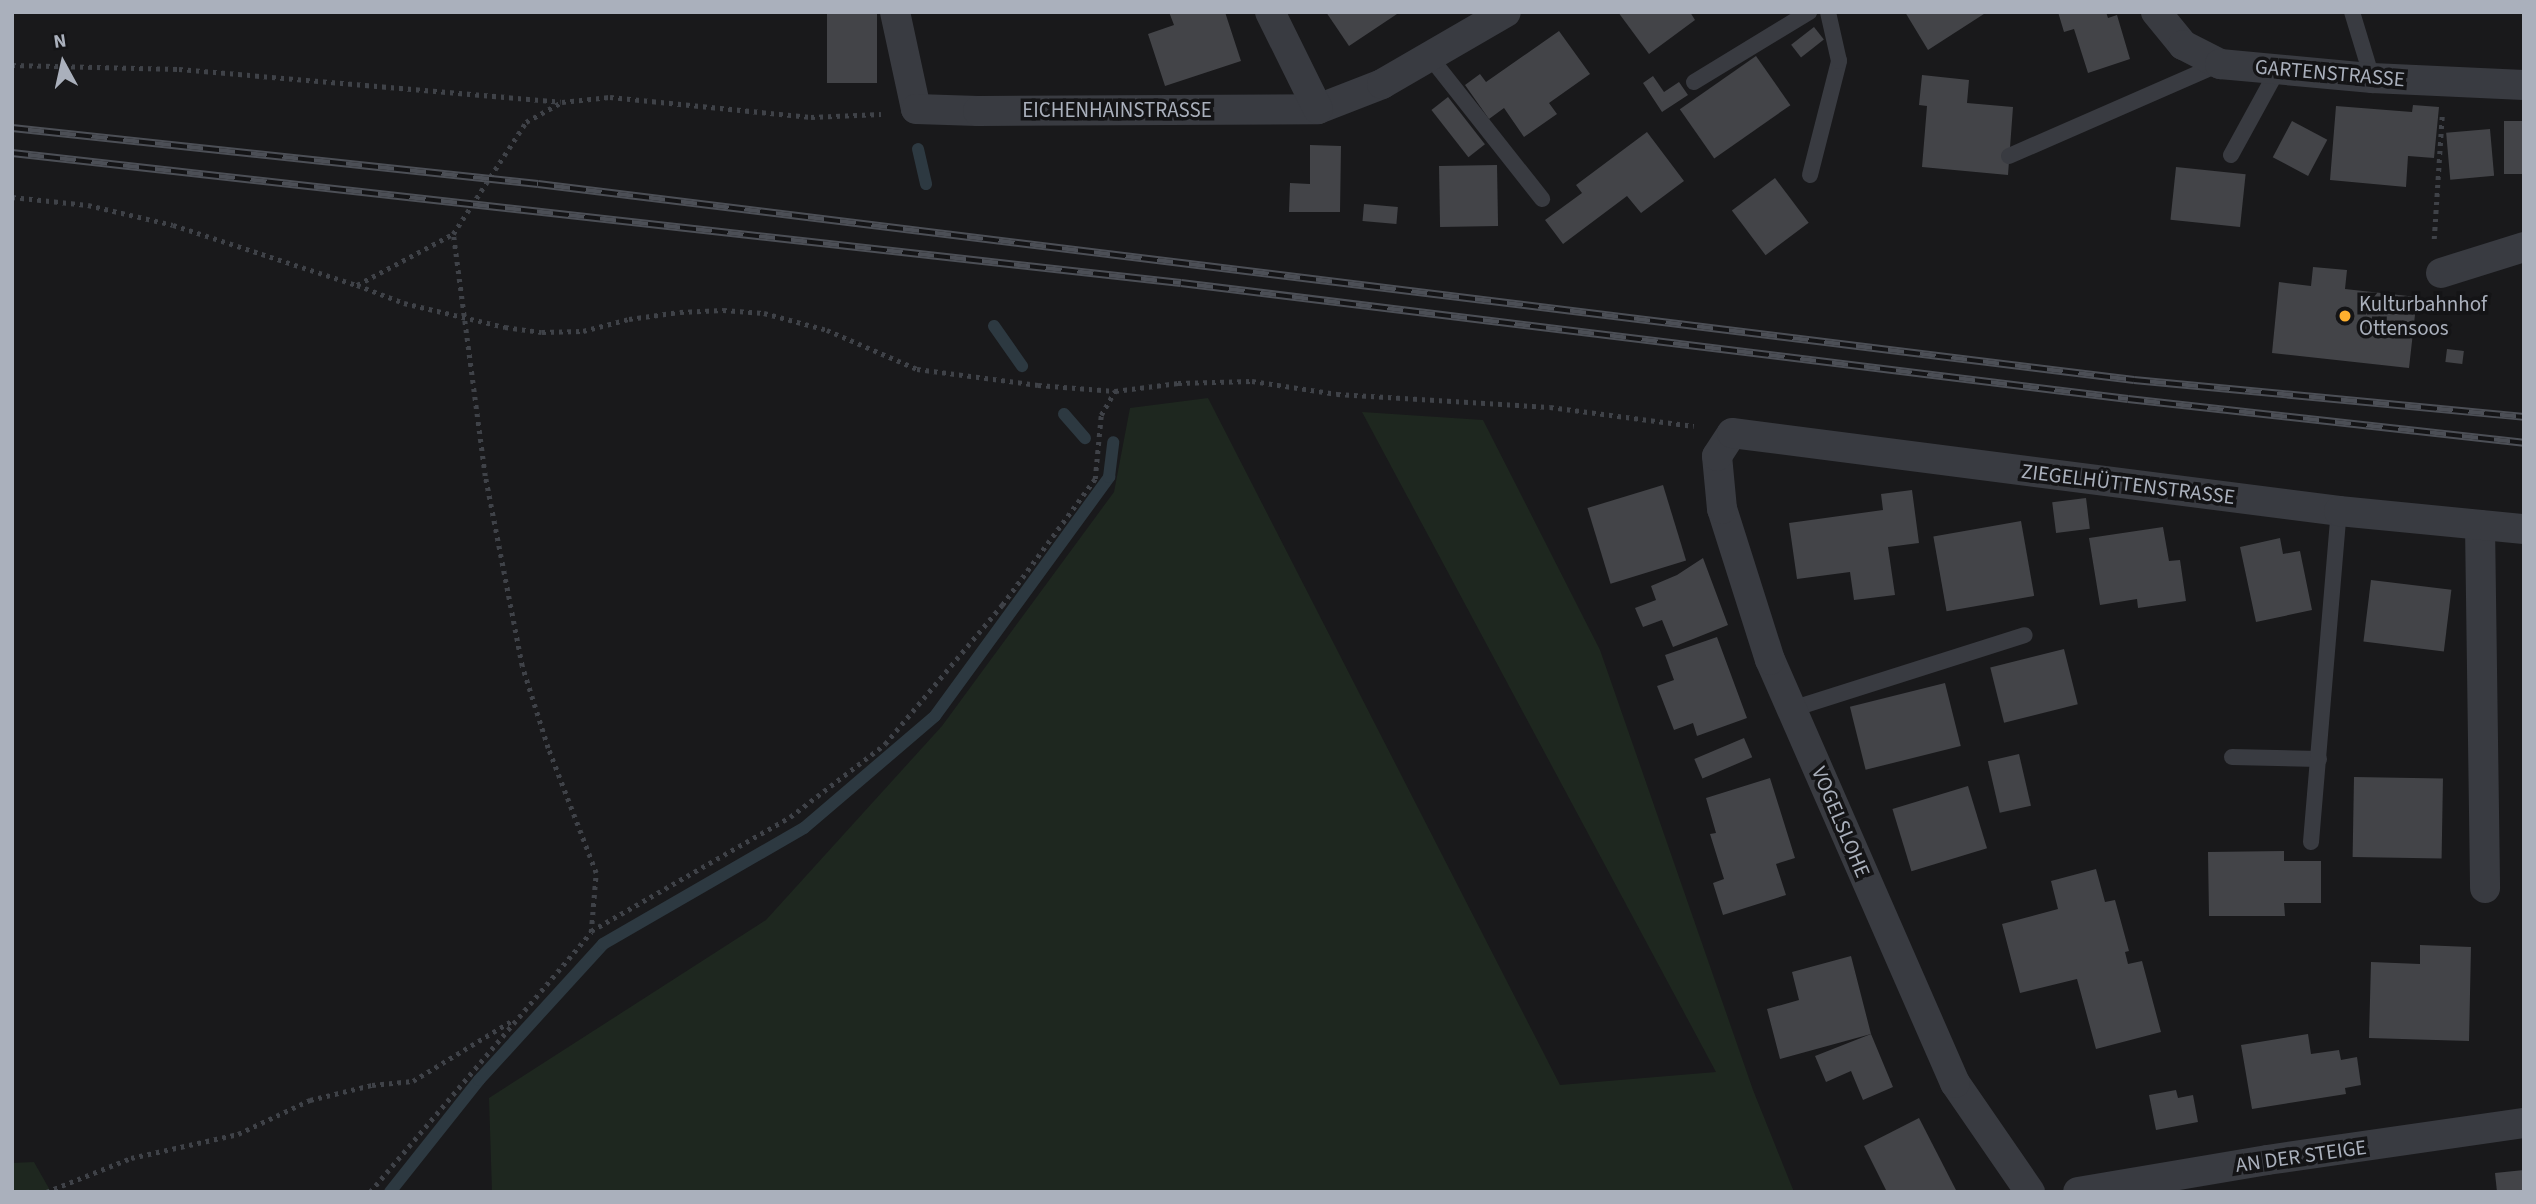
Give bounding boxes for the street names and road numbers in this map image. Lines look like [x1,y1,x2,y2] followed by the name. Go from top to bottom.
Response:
[2254,54,2406,92] street label: GARTENSTRASSE
[1022,97,1212,123] street label: EICHENHAINSTRASSE
[2020,458,2236,510] street label: ZIEGELHÜTTENSTRASSE
[1806,763,1876,881] street label: VOGELSLOHE
[2234,1134,2368,1178] street label: AN DER STEIGE

